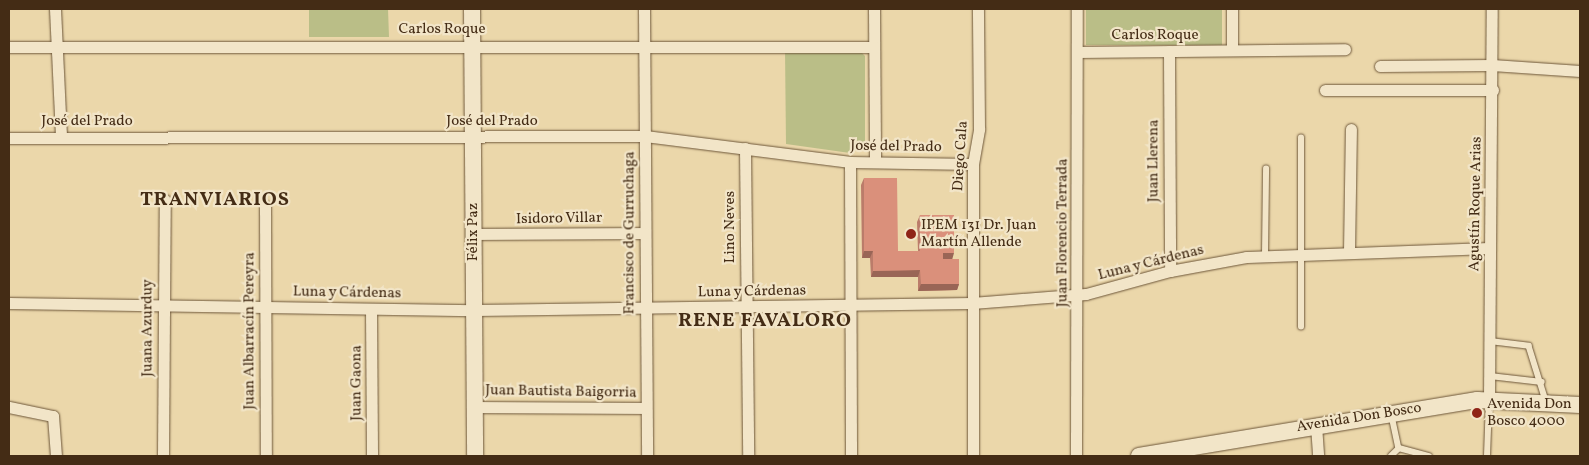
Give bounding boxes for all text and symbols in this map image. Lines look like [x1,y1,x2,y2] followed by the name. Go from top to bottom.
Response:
[398,21,486,39] street label: Carlos Roque
[1111,27,1199,45] street label: Carlos Roque
[41,113,133,131] street label: José del Prado
[446,113,538,131] street label: José del Prado
[950,120,972,192] street label: Diego Cala
[1145,120,1163,202] street label: Juan Llerena
[1466,136,1486,272] street label: Agustín Roque Arias
[850,137,942,157] street label: José del Prado
[621,152,639,314] street label: Francisco de Gurruchaga
[1054,158,1072,308] street label: Juan Florencio Terrada
[139,188,291,212] district label: TRANVIARIOS
[722,191,740,263] street label: Lino Neves
[465,203,483,261] street label: Félix Paz
[515,209,603,229] street label: Isidoro Villar
[921,216,1036,251] place label: IPEM 131 Dr. Juan Martín Allende
[905,228,917,240] marker: IPEM 131 Dr. Juan Martín Allende
[1096,241,1206,285] street label: Luna y Cárdenas
[241,252,259,410] street label: Juan Albarracín Pereyra
[139,279,157,377] street label: Juana Azurduy
[697,282,807,302] street label: Luna y Cárdenas
[292,283,402,303] street label: Luna y Cárdenas
[676,309,854,333] district label: RENE FAVALORO
[348,345,366,421] street label: Juan Gaona
[485,382,637,402] street label: Juan Bautista Baigorria
[1487,395,1572,430] place label: Avenida Don Bosco 4000
[1295,399,1423,437] street label: Avenida Don Bosco
[1471,407,1483,419] marker: Avenida Don Bosco 4000

